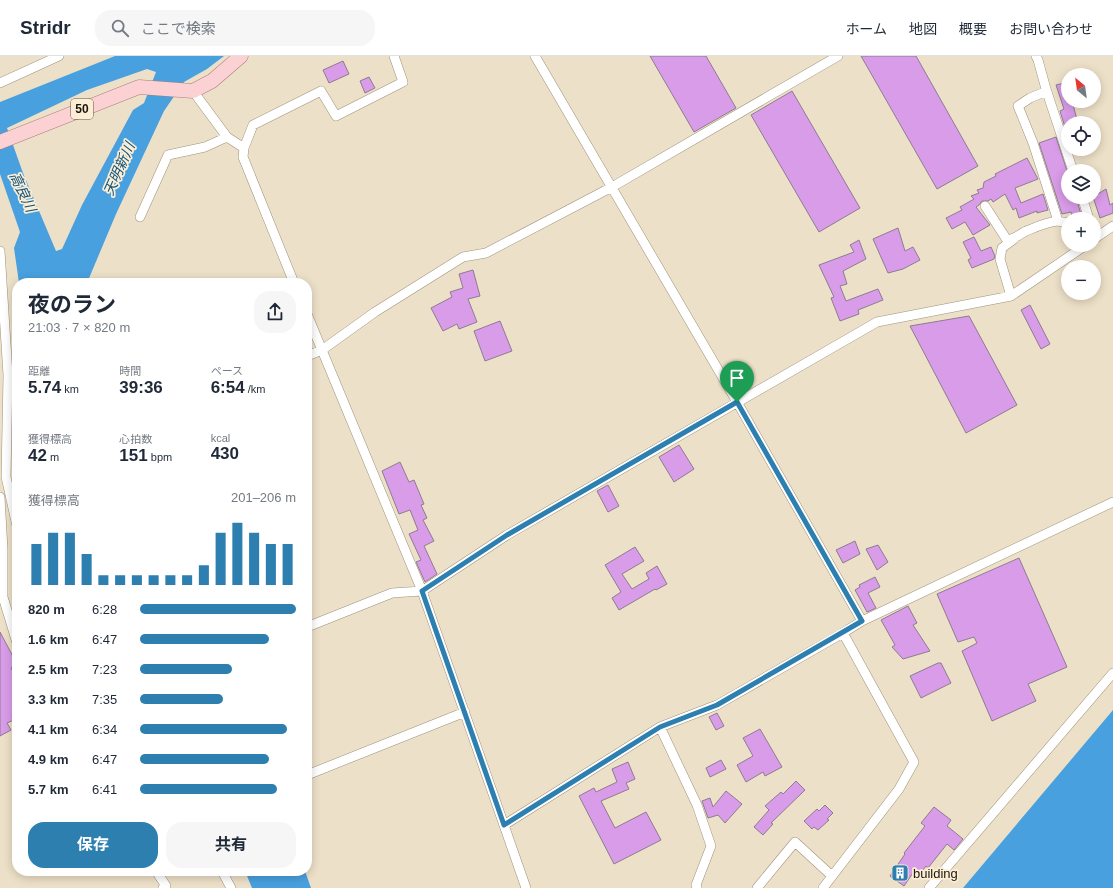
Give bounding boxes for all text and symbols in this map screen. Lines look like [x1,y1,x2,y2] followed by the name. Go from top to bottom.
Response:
[95,10,375,46] search box
[20,17,71,38] text: Stridr
[109,17,131,39] icon: search
[141,20,216,37] text: ここで検索
[845,21,887,37] text: ホーム
[909,21,937,37] text: 地図
[959,21,987,37] text: 概要
[1009,21,1093,37] text: お問い合わせ
[1061,68,1101,108] north arrow
[1061,68,1101,300] map controls
[71,99,93,119] road number: 50
[1061,116,1101,156] button: locate
[100,138,139,198] water label: 天明新川
[1061,164,1101,204] button: layers
[7,170,40,216] water label: 高良川
[1061,212,1101,252] button: +
[1061,260,1101,300] button: −
[254,291,296,333] button: share
[28,292,116,317] text: 夜のラン
[28,320,130,335] text: 21:03 · 7 × 820 m
[720,361,754,402] pin
[28,365,50,377] text: 距離
[119,365,141,377] text: 時間
[211,365,243,377] text: ペース
[726,367,748,389] icon: arrive
[28,378,61,397] text: 5.74
[119,378,163,397] text: 39:36
[211,378,245,397] text: 6:54
[61,383,79,395] text: km
[245,383,265,395] text: /km
[211,432,230,444] text: kcal
[28,433,72,445] text: 獲得標高
[119,433,152,445] text: 心拍数
[211,444,239,463] text: 430
[28,446,47,465] text: 42
[119,446,148,465] text: 151
[47,451,59,463] text: m
[148,451,172,463] text: bpm
[231,490,296,505] text: 201–206 m
[28,493,80,508] text: 獲得標高
[28,602,65,617] text: 820 m
[92,602,117,617] text: 6:28
[28,632,68,647] text: 1.6 km
[92,632,117,647] text: 6:47
[28,662,68,677] text: 2.5 km
[92,662,117,677] text: 7:23
[28,692,68,707] text: 3.3 km
[92,692,117,707] text: 7:35
[28,722,68,737] text: 4.1 km
[92,722,117,737] text: 6:34
[28,752,68,767] text: 4.9 km
[92,752,117,767] text: 6:47
[28,782,68,797] text: 5.7 km
[92,782,117,797] text: 6:41
[28,822,158,868] button: 保存
[166,822,296,868] button: 共有
[890,863,910,883] building icon: building
[913,866,958,881] place label: building

